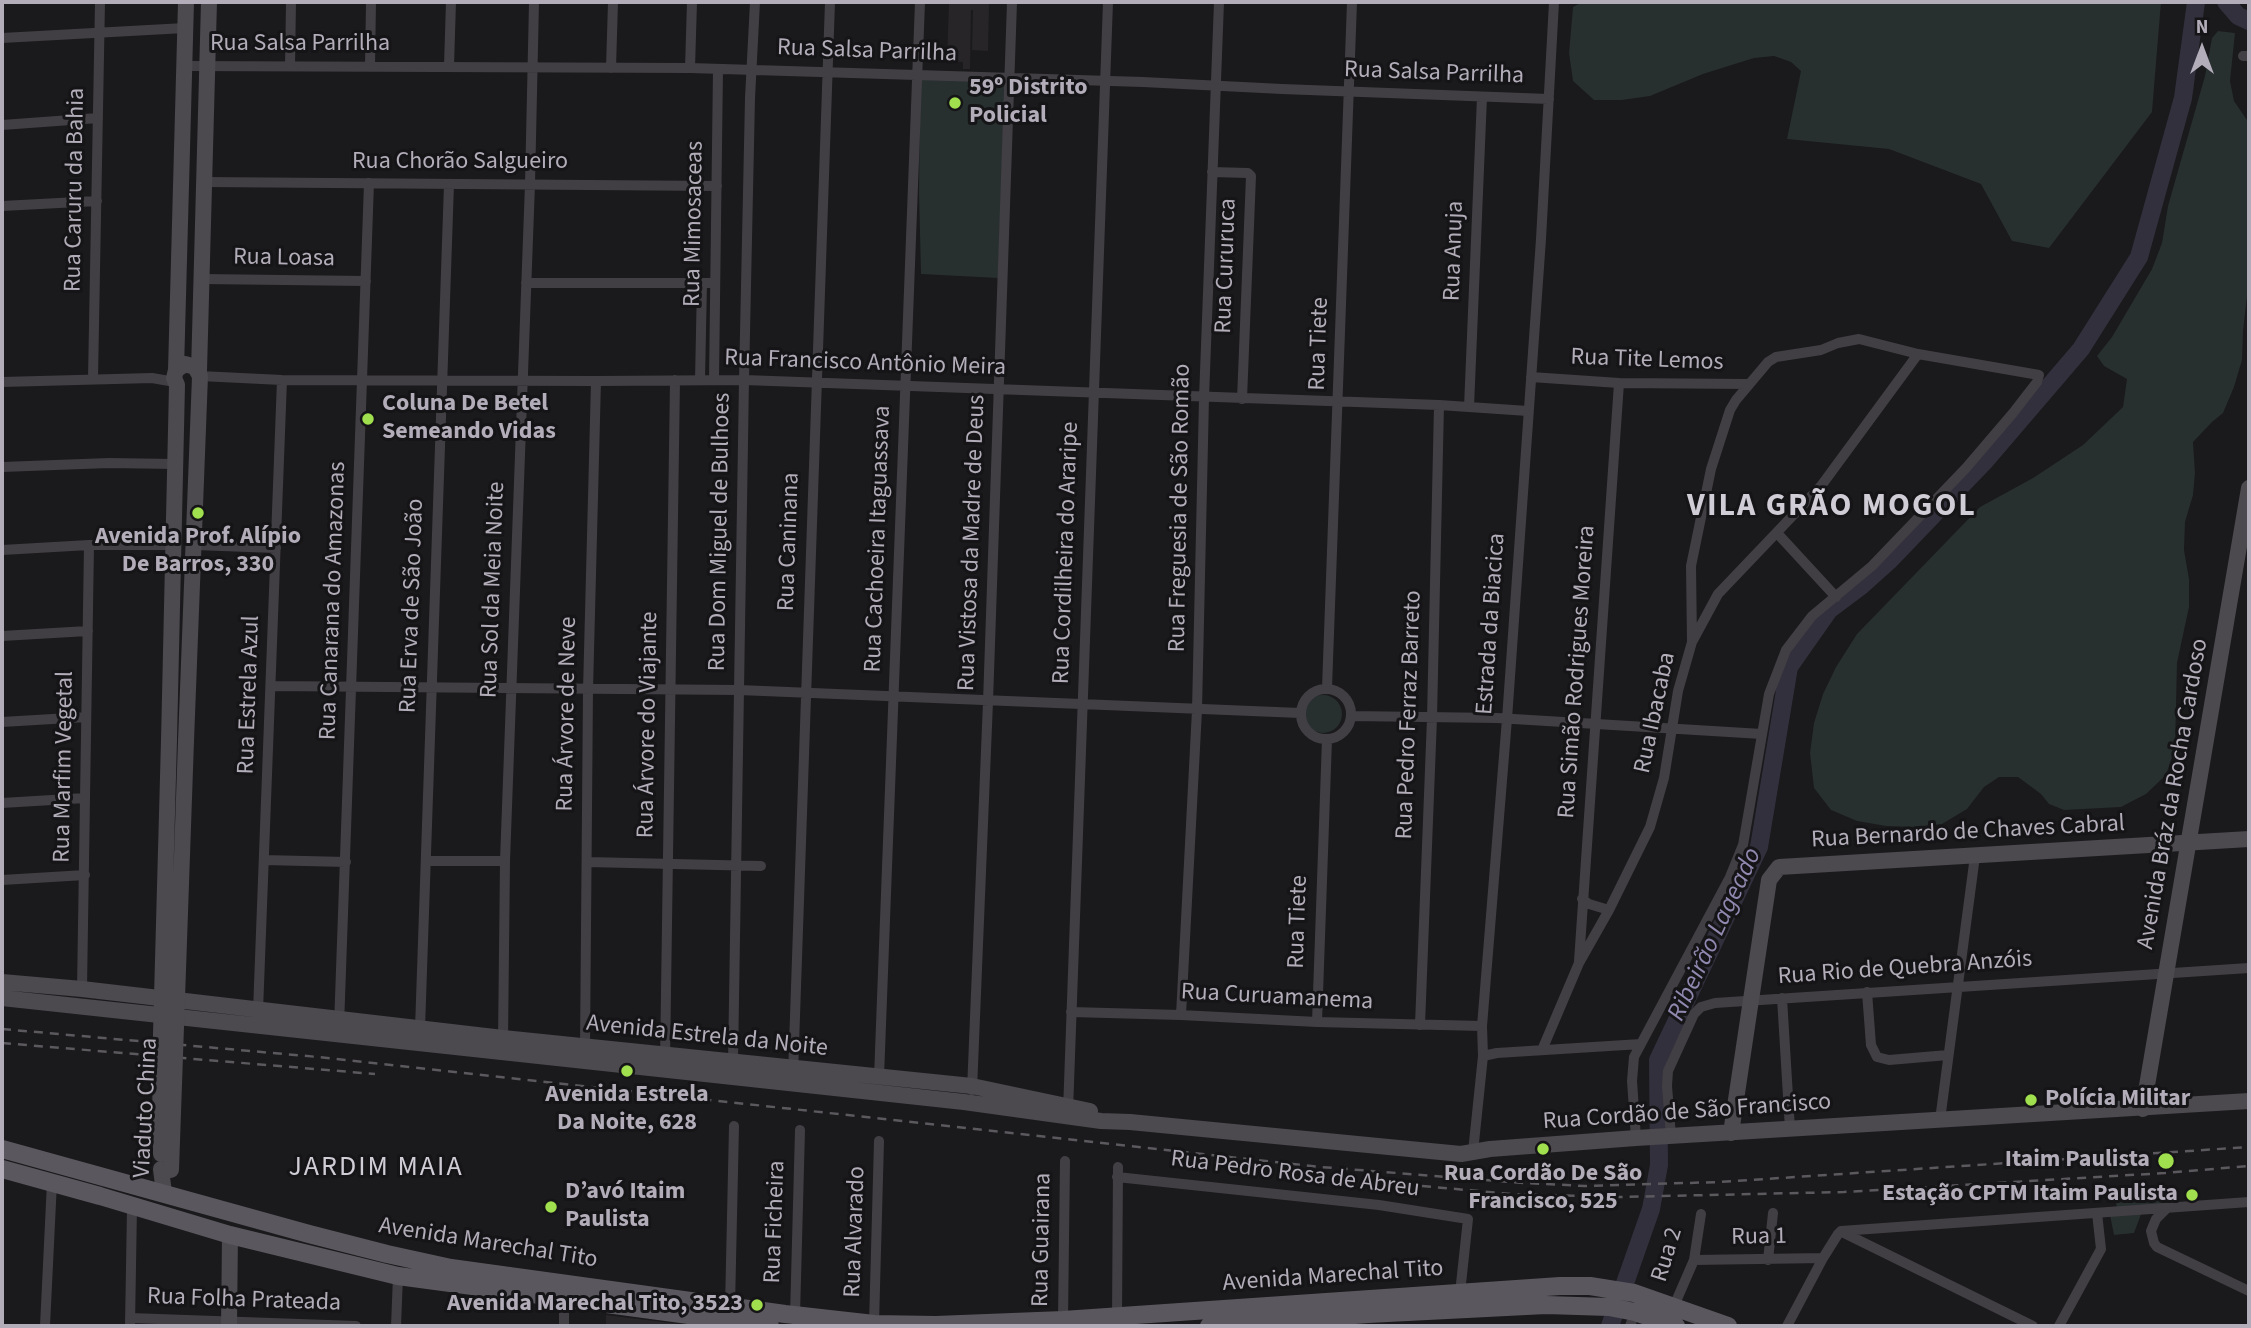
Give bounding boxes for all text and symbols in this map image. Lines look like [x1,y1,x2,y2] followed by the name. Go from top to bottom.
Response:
[2167,14,2237,84] north arrow
[2196,14,2208,41] text: N
[210,31,390,59] street label: Rua Salsa Parrilha
[777,34,957,70] street label: Rua Salsa Parrilha
[1344,56,1524,92] street label: Rua Salsa Parrilha
[969,75,1088,131] place label: 59º Distrito Policial
[60,88,92,292] street label: Rua Caruru da Bahia
[947,95,963,111] marker: 59º Distrito Policial
[679,141,711,307] street label: Rua Mimosaceas
[352,149,568,177] street label: Rua Chorão Salgueiro
[1210,198,1244,334] street label: Rua Cururuca
[1439,200,1471,302] street label: Rua Anuja
[233,244,335,274] street label: Rua Loasa
[1304,297,1336,391] street label: Rua Tiete
[1570,344,1724,378] street label: Rua Tite Lemos
[724,345,1006,383] street label: Rua Francisco Antônio Meira
[1164,363,1198,653] street label: Rua Freguesia de São Romão
[382,391,556,447] place label: Coluna De Betel Semeando Vidas
[704,392,738,672] street label: Rua Dom Miguel de Bulhoes
[953,394,993,692] street label: Rua Vistosa da Madre de Deus
[860,405,898,673] street label: Rua Cachoeira Itaguassava
[360,411,376,427] marker: Coluna De Betel Semeando Vidas
[1048,421,1086,685] street label: Rua Cordilheira do Araripe
[315,461,353,741] street label: Rua Canarana do Amazonas
[773,472,807,612] street label: Rua Caninana
[476,481,512,699] street label: Rua Sol da Meia Noite
[1689,489,1975,527] district label: VILA GRÃO MOGOL
[395,498,431,714] street label: Rua Erva de São João
[190,505,206,521] marker: Avenida Prof. Alípio De Barros, 330
[95,524,301,580] place label: Avenida Prof. Alípio De Barros, 330
[1553,524,1603,820] street label: Rua Simão Rodrigues Moreira
[1471,532,1513,716] street label: Estrada da Biacica
[1391,590,1429,840] street label: Rua Pedro Ferraz Barreto
[633,611,665,839] street label: Rua Árvore do Viajante
[233,615,267,775] street label: Rua Estrela Azul
[552,616,584,812] street label: Rua Árvore de Neve
[2132,636,2216,952] street label: Avenida Bráz da Rocha Cardoso
[1629,650,1683,776] street label: Rua Ibacaba
[49,671,81,863] street label: Rua Marfim Vegetal
[1810,810,2126,856] street label: Rua Bernardo de Chaves Cabral
[1662,843,1770,1027] water label: Ribeirão Lageado
[1283,875,1315,969] street label: Rua Tiete
[1777,946,2033,992] street label: Rua Rio de Quebra Anzóis
[1180,979,1374,1017] street label: Rua Curuamanema
[585,1010,829,1064] street label: Avenida Estrela da Noite
[129,1037,165,1179] street label: Viaduto China
[619,1063,635,1079] marker: Avenida Estrela Da Noite, 628
[545,1082,709,1138] place label: Avenida Estrela Da Noite, 628
[2045,1086,2190,1114] place label: Polícia Militar
[1542,1089,1832,1137] street label: Rua Cordão de São Francisco
[2023,1092,2039,1108] marker: Polícia Militar
[1535,1141,1551,1157] marker: Rua Cordão De São Francisco, 525
[1169,1145,1421,1205] street label: Rua Pedro Rosa de Abreu
[2005,1147,2150,1175] place label: Itaim Paulista
[2156,1151,2176,1171] marker: Itaim Paulista
[290,1152,462,1186] district label: JARDIM MAIA
[759,1160,793,1284] street label: Rua Ficheira
[1444,1161,1642,1217] place label: Rua Cordão De São Francisco, 525
[839,1166,873,1298] street label: Rua Alvarado
[1027,1172,1059,1308] street label: Rua Guairana
[565,1179,685,1235] place label: D’avó Itaim Paulista
[1882,1181,2178,1209] place label: Estação CPTM Itaim Paulista
[2184,1187,2200,1203] marker: Estação CPTM Itaim Paulista
[543,1199,559,1215] marker: D’avó Itaim Paulista
[376,1212,600,1276] street label: Avenida Marechal Tito
[1731,1223,1787,1253] street label: Rua 1
[1646,1224,1690,1286] street label: Rua 2
[1222,1255,1444,1299] street label: Avenida Marechal Tito
[146,1283,342,1319] street label: Rua Folha Prateada
[447,1291,743,1319] place label: Avenida Marechal Tito, 3523
[749,1297,765,1313] marker: Avenida Marechal Tito, 3523

